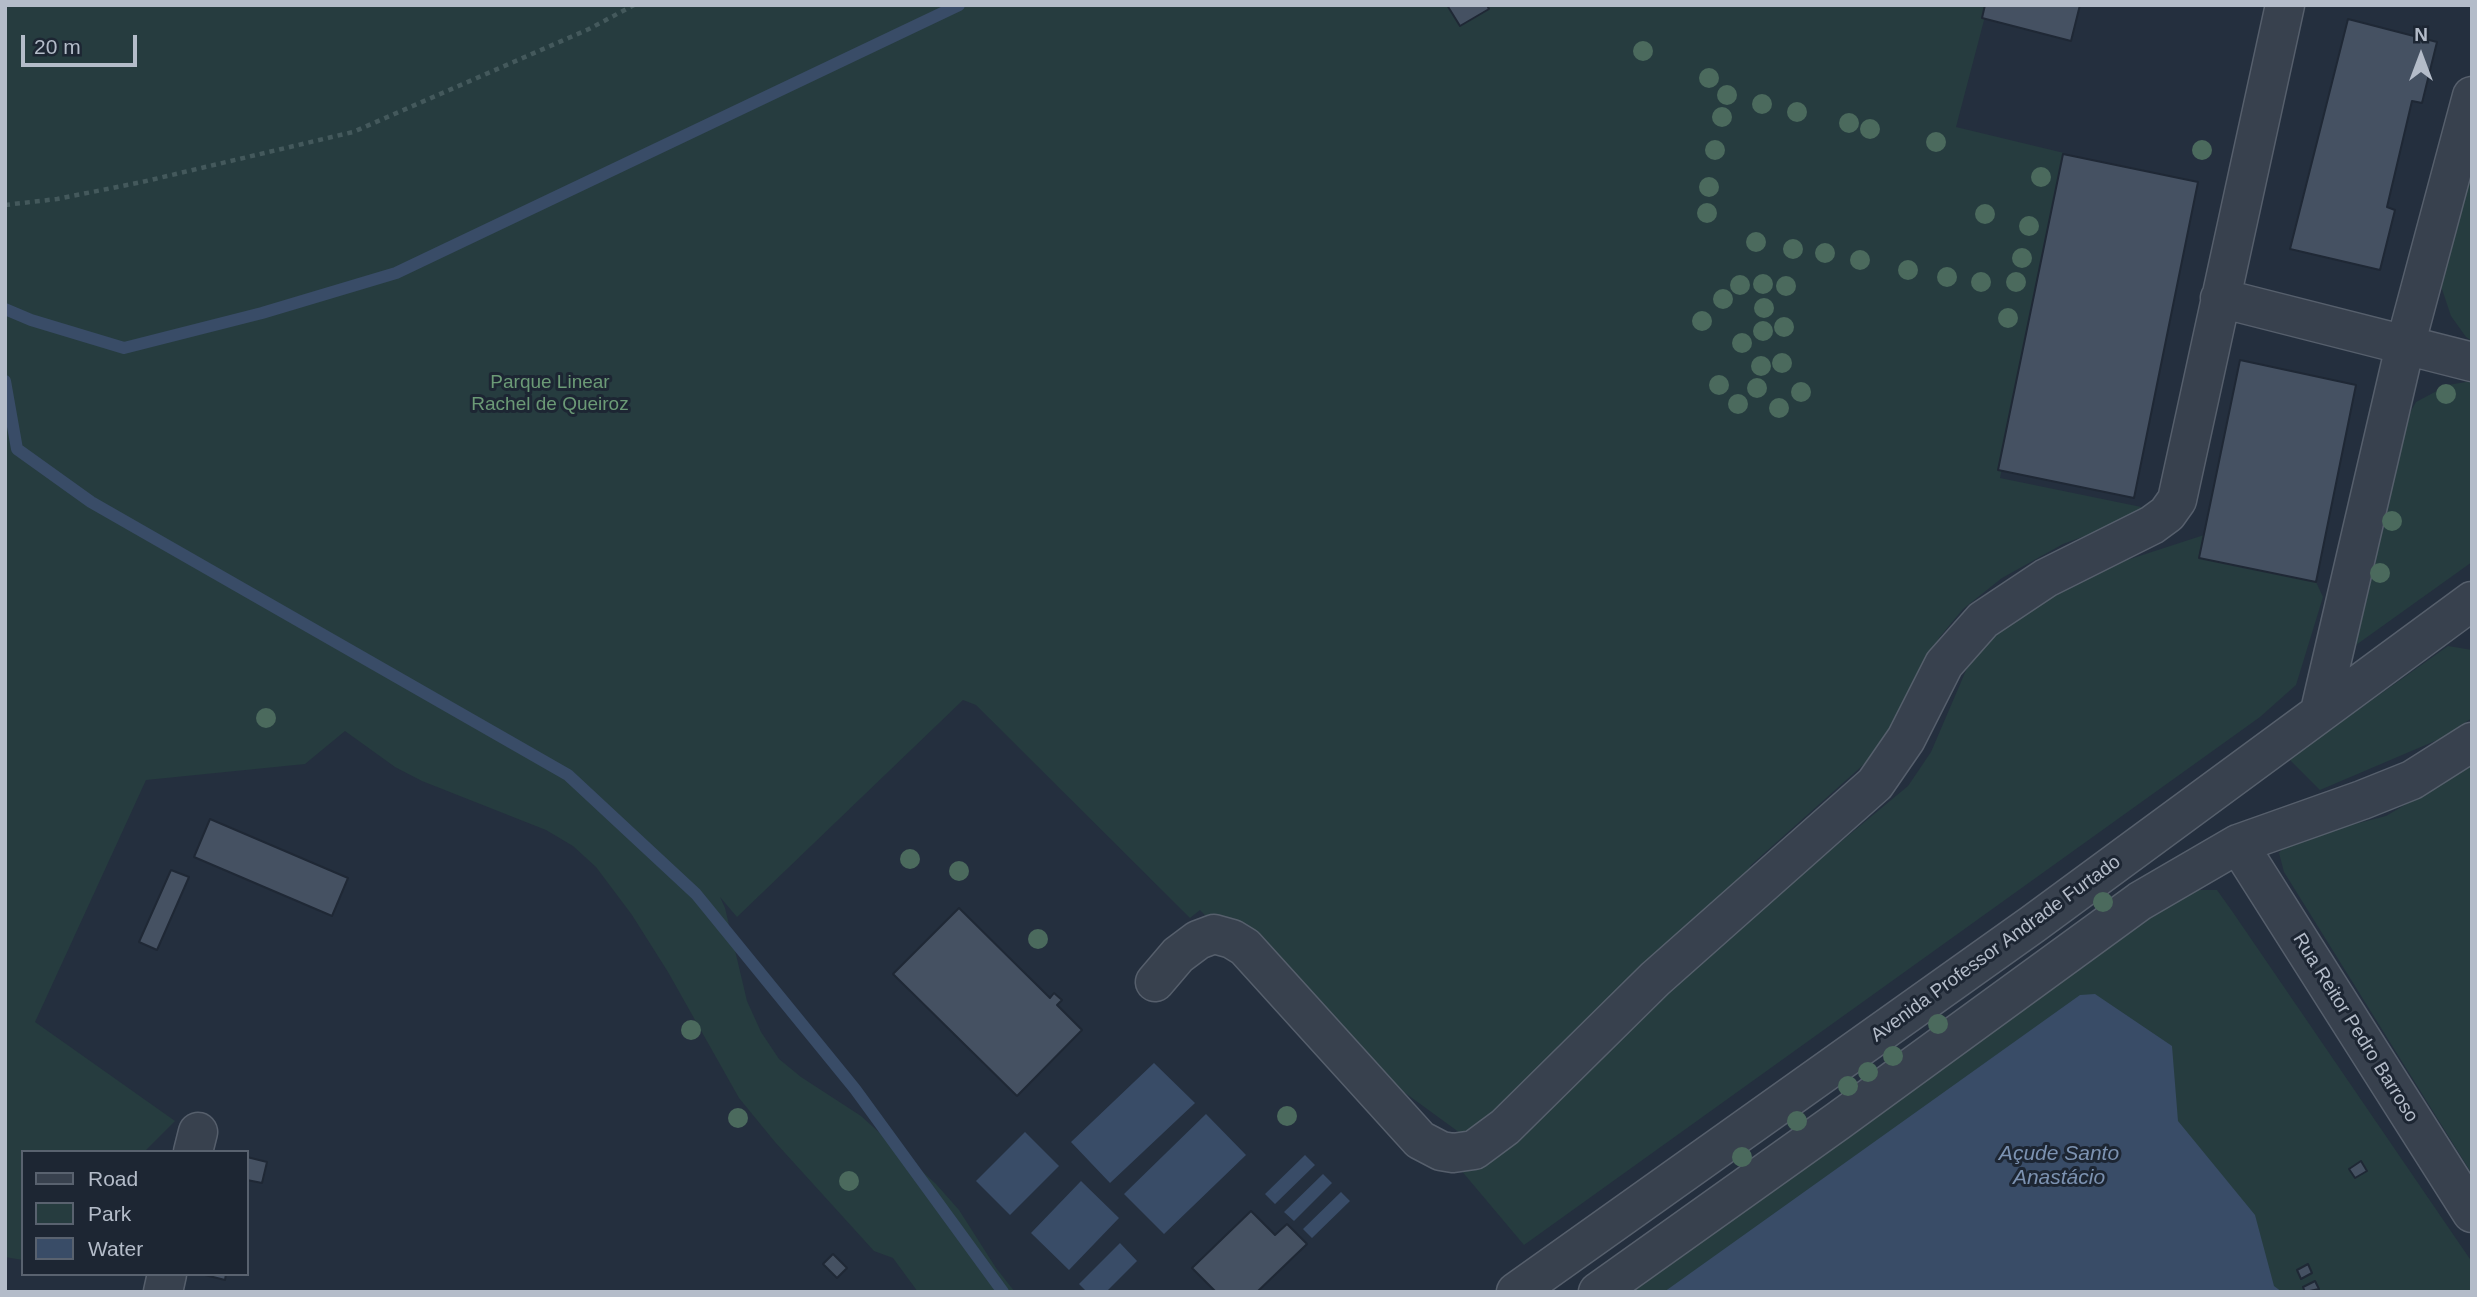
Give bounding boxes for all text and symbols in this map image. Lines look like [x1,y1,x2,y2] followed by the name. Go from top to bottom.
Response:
[24,21,140,65] scale bar
[2386,21,2456,91] north arrow
[2414,24,2428,45] text: N
[34,35,81,58] text: 20 m
[471,372,629,416] park label: Parque Linear Rachel de Queiroz
[1867,851,2125,1047] street label: Avenida Professor Andrade Furtado
[2287,929,2423,1127] street label: Rua Reitor Pedro Barroso
[1999,1141,2119,1191] water label: Açude Santo Anastácio
[21,1150,248,1276] legend
[88,1167,138,1190] text: Road
[88,1202,131,1225] text: Park
[88,1237,143,1260] text: Water

